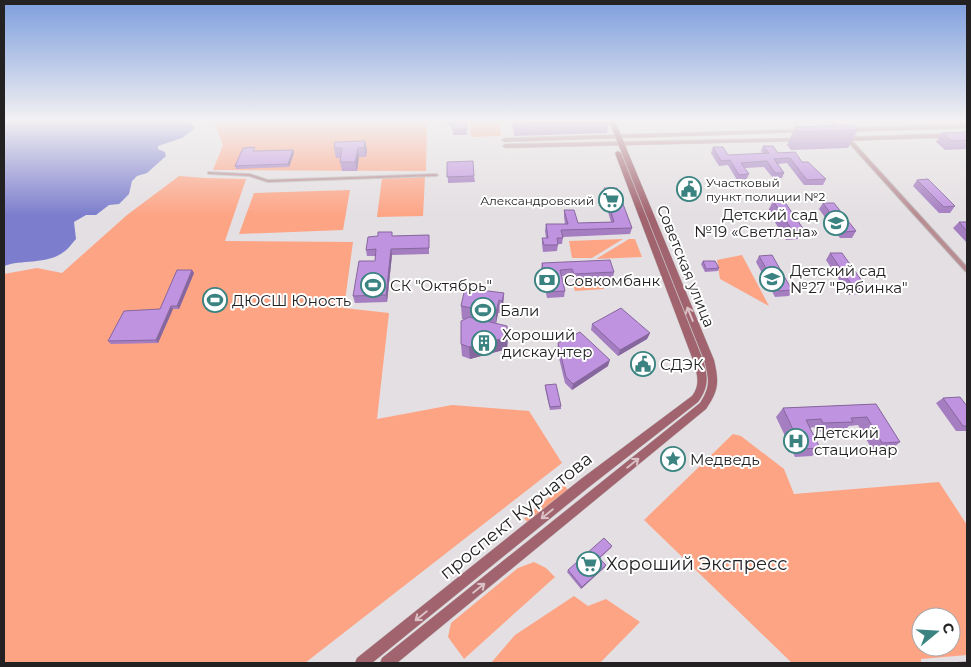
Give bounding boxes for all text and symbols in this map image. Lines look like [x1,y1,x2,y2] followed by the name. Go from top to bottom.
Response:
[706,175,826,204] place label: Участковый пункт полиции №2
[676,176,702,202] public building icon: Участковый пункт полиции №2
[598,187,624,213] supermarket icon: Александровский
[480,193,594,208] place label: Александровский
[653,202,719,330] street label: Советская улица
[694,205,818,241] place label: Детский сад №19 «Светлана»
[823,210,849,236] school or university icon: Детский сад №19 «Светлана»
[790,261,908,297] place label: Детский сад №27 "Рябинка"
[759,266,785,292] school or university icon: Детский сад №27 "Рябинка"
[534,267,560,293] bank icon: Совкомбанк
[564,271,661,290] place label: Совкомбанк
[360,272,386,298] sports icon: СК "Октябрь"
[390,276,492,295] place label: СК "Октябрь"
[202,287,228,313] sports icon: ДЮСШ Юность
[232,291,351,310] place label: ДЮСШ Юность
[470,297,496,323] sports icon: Бали
[500,301,539,320] place label: Бали
[685,307,694,322] one-way arrow
[502,325,593,361] place label: Хороший дискаунтер
[471,330,497,356] building icon: Хороший дискаунтер
[630,351,656,377] public building icon: СДЭК
[660,355,704,374] place label: СДЭК
[814,423,897,459] place label: Детский стационар
[783,428,809,454] hospital icon: Детский стационар
[660,446,686,472] place icon: Медведь
[435,448,597,584] street label: проспект Курчатова
[690,450,760,469] place label: Медведь
[626,458,639,469] one-way arrow
[541,508,554,519] one-way arrow
[576,551,602,577] supermarket icon: Хороший Экспресс
[606,553,787,575] place label: Хороший Экспресс
[472,582,485,593] one-way arrow
[911,607,961,657] north arrow
[415,610,428,621] one-way arrow
[938,620,958,636] text: С

